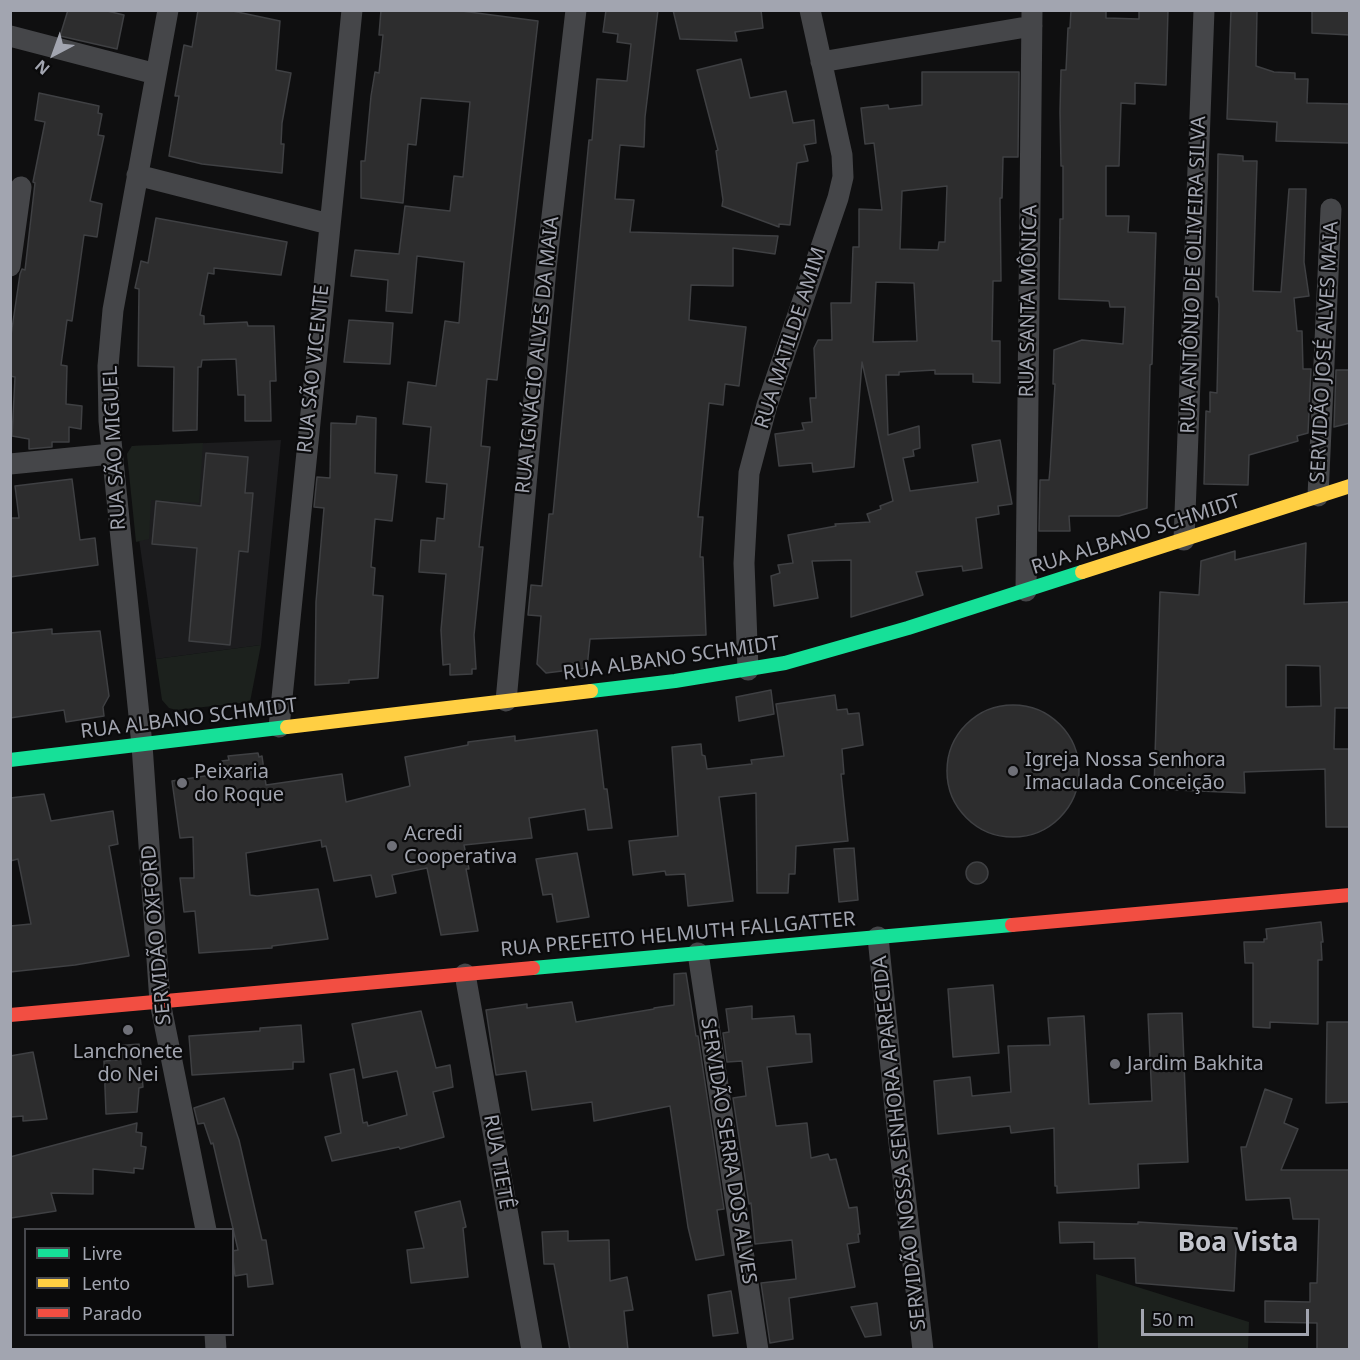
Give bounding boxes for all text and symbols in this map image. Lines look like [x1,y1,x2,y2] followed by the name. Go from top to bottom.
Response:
[24,24,84,84] north arrow
[30,55,54,80] text: N
[1176,116,1212,434] street label: RUA ANTÔNIO DE OLIVEIRA SILVA
[1015,204,1043,398] street label: RUA SANTA MÔNICA
[511,215,565,495] street label: RUA IGNÁCIO ALVES DA MAIA
[1306,221,1344,483] street label: SERVIDÃO JOSÉ ALVES MAIA
[750,244,832,432] street label: RUA MATILDE AMIM
[293,284,335,454] street label: RUA SÃO VICENTE
[99,365,131,531] street label: RUA SÃO MIGUEL
[1028,490,1244,580] street label: RUA ALBANO SCHMIDT
[561,632,781,686] street label: RUA ALBANO SCHMIDT
[79,694,299,744] street label: RUA ALBANO SCHMIDT
[1025,748,1226,795] place label: Igreja Nossa Senhora Imaculada Conceição
[194,760,284,807] place label: Peixaria do Roque
[1006,764,1020,778] marker: Igreja Nossa Senhora Imaculada Conceição
[175,776,189,790] marker: Peixaria do Roque
[404,822,517,869] place label: Acredi Cooperativa
[385,839,399,853] marker: Acredi Cooperativa
[137,844,177,1026] street label: SERVIDÃO OXFORD
[500,908,856,962] street label: RUA PREFEITO HELMUTH FALLGATTER
[868,955,932,1331] street label: SERVIDÃO NOSSA SENHORA APARECIDA
[695,1016,761,1286] street label: SERVIDÃO SERRA DOS ALVES
[121,1023,135,1037] marker: Lanchonete do Nei
[73,1040,183,1087] place label: Lanchonete do Nei
[1127,1052,1264,1076] place label: Jardim Bakhita
[1108,1057,1122,1071] marker: Jardim Bakhita
[478,1113,518,1211] street label: RUA TIETÊ
[24,1228,234,1336] legend
[1178,1228,1298,1260] district label: Boa Vista
[82,1241,122,1265] text: Livre
[82,1271,130,1295] text: Lento
[1144,1297,1312,1335] scale bar
[82,1301,142,1325] text: Parado
[1152,1307,1194,1331] text: 50 m

